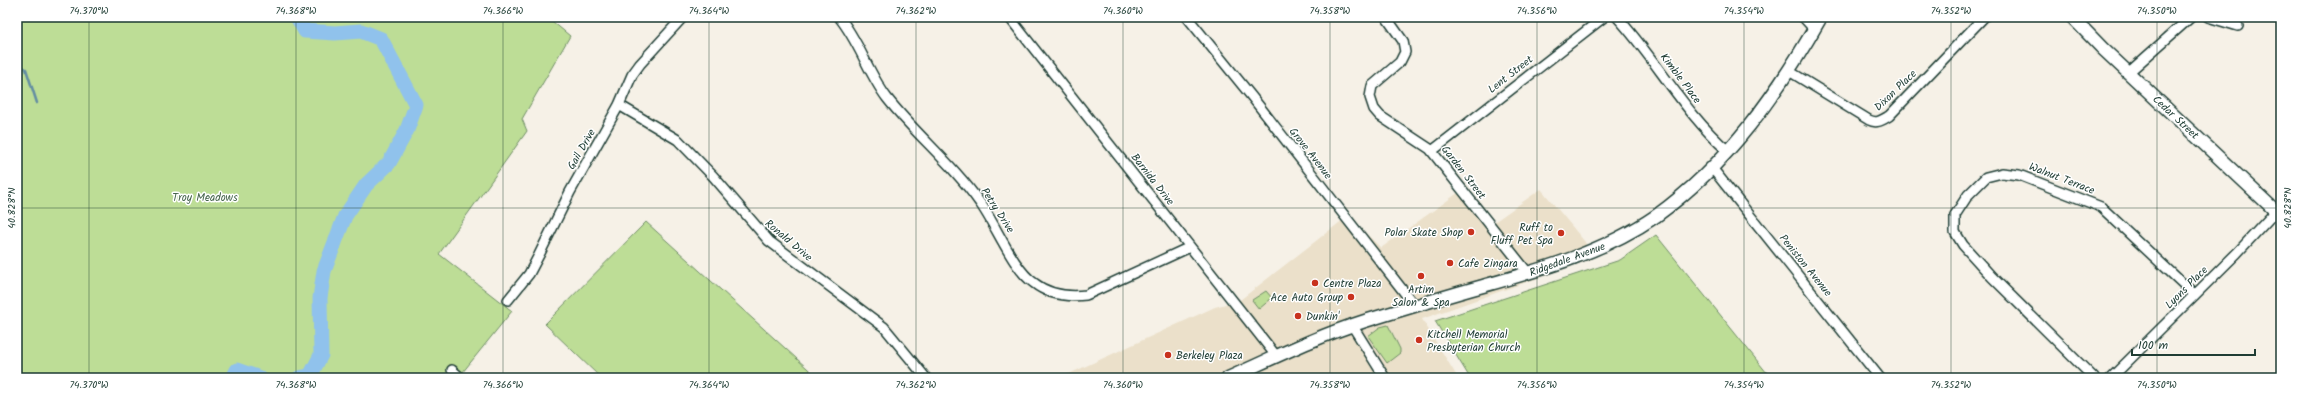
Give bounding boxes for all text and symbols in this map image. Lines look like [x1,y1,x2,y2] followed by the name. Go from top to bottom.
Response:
[69,3,109,19] text: 74.370°W
[276,3,317,19] text: 74.368°W
[483,3,523,19] text: 74.366°W
[689,3,729,19] text: 74.364°W
[896,3,937,19] text: 74.362°W
[1103,3,1143,19] text: 74.360°W
[1310,3,1351,19] text: 74.358°W
[1517,3,1557,19] text: 74.356°W
[1724,3,1764,19] text: 74.354°W
[1931,3,1971,19] text: 74.352°W
[2137,3,2177,19] text: 74.350°W
[1655,49,1705,108] street label: Kimble Place
[1484,51,1538,98] street label: Lent Street
[1870,66,1921,116] street label: Dixon Place
[2148,91,2203,145] street label: Cedar Street
[1284,124,1336,184] street label: Grove Avenue
[563,126,601,173] street label: Gail Drive
[1436,142,1490,204] street label: Garden Street
[1126,150,1179,210] street label: Barnida Drive
[2026,158,2097,200] street label: Walnut Terrace
[976,184,1019,237] street label: Petry Drive
[4,187,20,228] text: 40.828°N
[2280,187,2296,228] text: 40.828°N
[172,189,238,207] park label: Troy Meadows
[760,215,816,266] street label: Ronald Drive
[1491,219,1553,250] place label: Ruff to Fluff Pet Spa
[1384,224,1464,242] place label: Polar Skate Shop
[1466,227,1476,237] marker: Polar Skate Shop
[1556,228,1566,238] marker: Ruff to Fluff Pet Spa
[1774,230,1836,301] street label: Peniston Avenue
[1527,238,1608,282] street label: Ridgedale Avenue
[1458,255,1518,273] place label: Cafe Zingara
[1445,258,1455,268] marker: Cafe Zingara
[2161,262,2212,313] street label: Lyons Place
[1416,271,1426,281] marker: Artim Salon & Spa
[1323,275,1382,293] place label: Centre Plaza
[1310,278,1320,288] marker: Centre Plaza
[1392,281,1450,312] place label: Artim Salon & Spa
[1271,289,1344,307] place label: Ace Auto Group
[1346,292,1356,302] marker: Ace Auto Group
[1306,308,1340,326] place label: Dunkin'
[1293,311,1303,321] marker: Dunkin'
[1427,326,1520,357] place label: Kitchell Memorial Presbyterian Church
[2132,331,2255,357] scale bar
[1414,335,1424,345] marker: Kitchell Memorial Presbyterian Church
[2138,336,2169,355] text: 100 m
[1176,347,1243,365] place label: Berkeley Plaza
[1163,350,1173,360] marker: Berkeley Plaza
[69,377,109,393] text: 74.370°W
[276,377,317,393] text: 74.368°W
[483,377,523,393] text: 74.366°W
[689,377,729,393] text: 74.364°W
[896,377,937,393] text: 74.362°W
[1103,377,1143,393] text: 74.360°W
[1310,377,1351,393] text: 74.358°W
[1517,377,1557,393] text: 74.356°W
[1724,377,1764,393] text: 74.354°W
[1931,377,1971,393] text: 74.352°W
[2137,377,2177,393] text: 74.350°W

